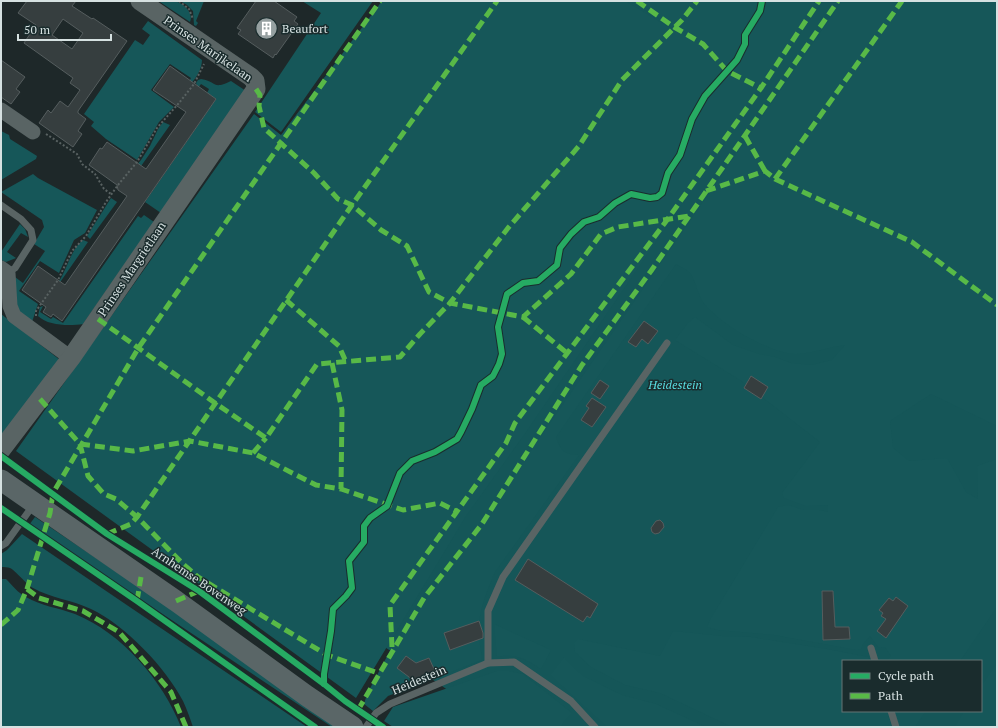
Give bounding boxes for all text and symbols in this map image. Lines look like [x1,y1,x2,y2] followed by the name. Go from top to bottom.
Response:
[161,12,256,85] street label: Prinses Marijkelaan
[18,16,111,42] scale bar
[254,16,280,42] building icon: Beaufort
[282,21,328,36] place label: Beaufort
[24,22,51,37] text: 50 m
[94,219,169,319] street label: Prinses Margrietlaan
[647,377,702,392] park label: Heidestein
[149,543,250,618] street label: Arnhemse Bovenweg
[842,660,982,712] legend
[389,661,448,698] street label: Heidestein
[878,668,934,683] text: Cycle path
[878,688,903,703] text: Path

